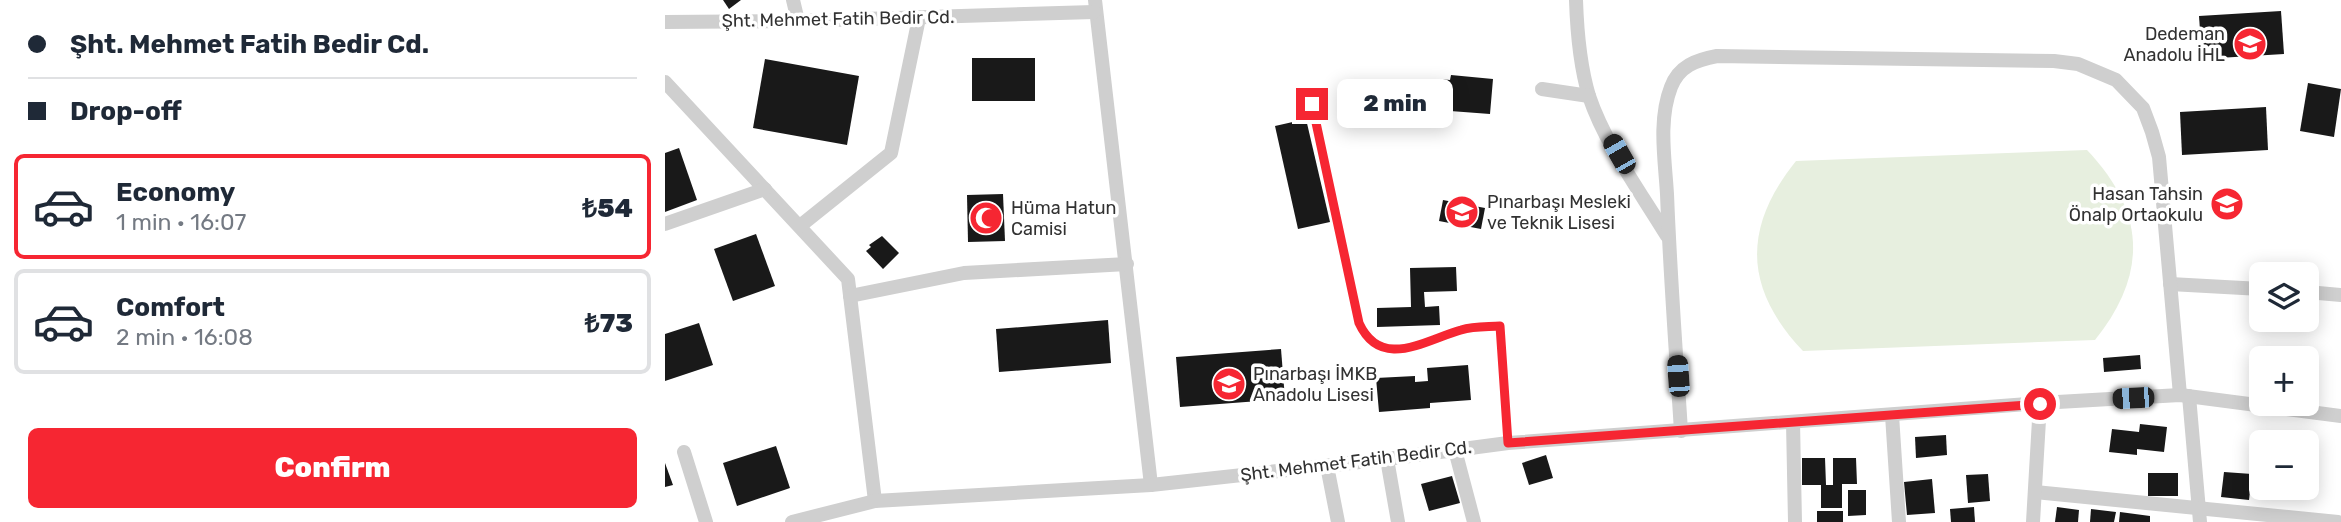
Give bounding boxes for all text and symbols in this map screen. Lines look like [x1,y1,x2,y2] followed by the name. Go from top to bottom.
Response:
[721,6,955,32] street label: Şht. Mehmet Fatih Bedir Cd.
[2124,23,2225,66] place label: Dedeman Anadolu İHL
[2231,25,2269,63] school or university icon: Dedeman Anadolu İHL
[70,29,429,60] text: Şht. Mehmet Fatih Bedir Cd.
[1337,80,1452,128] callout: 2 min
[1296,88,1328,120] route end
[1363,89,1427,117] text: 2 min
[70,96,182,127] text: Drop-off
[1600,131,1639,177] car
[32,175,95,238] icon: car
[116,177,235,208] text: Economy
[2069,183,2203,226] place label: Hasan Tahsin Önalp Ortaokulu
[2208,185,2246,223] school or university icon: Hasan Tahsin Önalp Ortaokulu
[1487,191,1631,234] place label: Pınarbaşı Mesleki ve Teknik Lisesi
[582,193,633,224] text: ₺54
[1443,193,1481,231] school or university icon: Pınarbaşı Mesleki ve Teknik Lisesi
[1011,197,1117,240] place label: Hüma Hatun Camisi
[967,199,1005,237] mosque icon: Hüma Hatun Camisi
[116,208,246,236] text: 1 min · 16:07
[2249,262,2319,500] map controls
[2249,262,2319,332] button: layers
[32,290,95,353] icon: car
[116,292,225,323] text: Comfort
[585,308,633,339] text: ₺73
[116,323,253,351] text: 2 min · 16:08
[2249,346,2319,416] button: +
[1667,354,1690,398] car
[1253,363,1377,406] place label: Pınarbaşı İMKB Anadolu Lisesi
[1210,365,1248,403] school or university icon: Pınarbaşı İMKB Anadolu Lisesi
[2112,386,2155,410] car
[2024,388,2056,420] route start
[28,428,637,508] button: Confirm
[2249,430,2319,500] button: −
[1239,436,1473,486] street label: Şht. Mehmet Fatih Bedir Cd.

